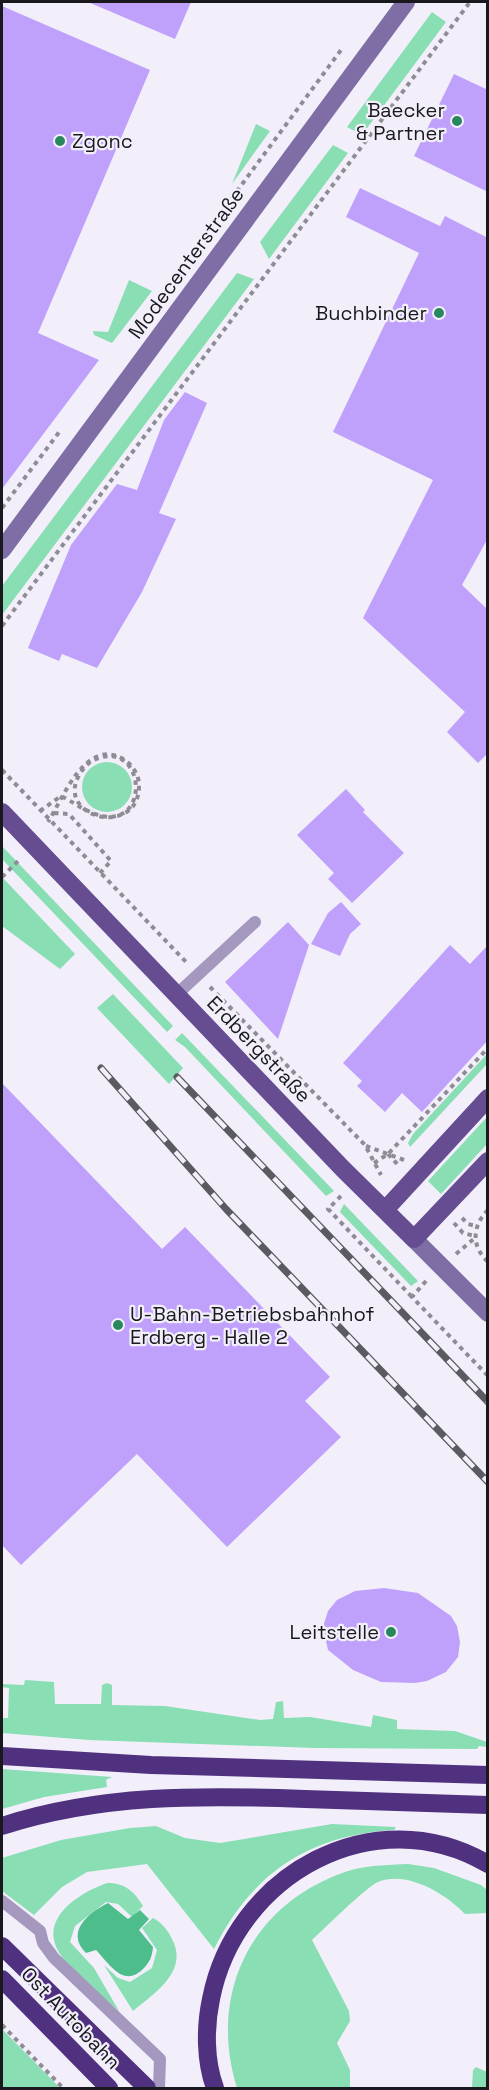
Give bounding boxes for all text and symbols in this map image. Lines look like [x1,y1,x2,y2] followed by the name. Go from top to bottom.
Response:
[356,97,445,146] place label: Baecker & Partner
[450,114,464,128] marker: Baecker & Partner
[72,128,133,154] place label: Zgonc
[53,134,67,148] marker: Zgonc
[122,182,250,344] street label: Modecenterstraße
[315,300,427,326] place label: Buchbinder
[432,306,446,320] marker: Buchbinder
[201,990,317,1108] street label: Erdbergstraße
[130,1301,374,1350] place label: U-Bahn-Betriebsbahnhof Erdberg - Halle 2
[111,1318,125,1332] marker: U-Bahn-Betriebsbahnhof Erdberg - Halle 2
[290,1619,379,1645] place label: Leitstelle
[384,1625,398,1639] marker: Leitstelle
[16,1961,126,2075] street label: Ost Autobahn

